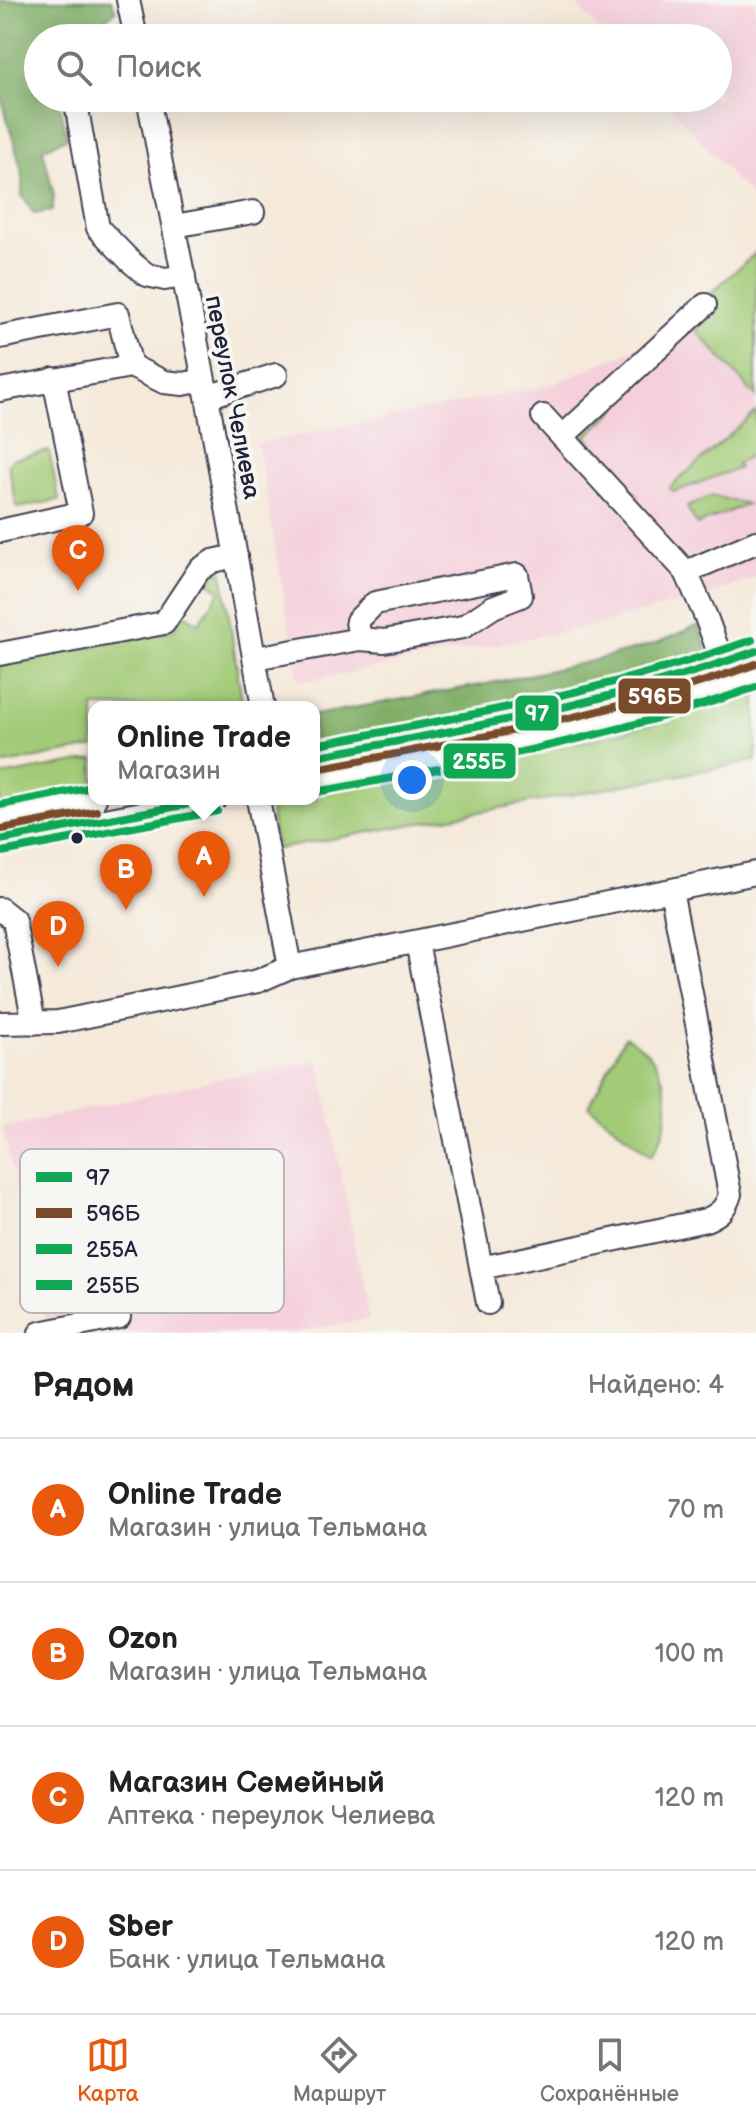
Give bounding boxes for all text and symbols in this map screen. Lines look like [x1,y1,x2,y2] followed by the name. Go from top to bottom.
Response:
[24,24,732,112] search box
[52,46,96,90] icon: search
[116,50,202,86] text: Поиск
[199,293,267,502] street label: переулок Челиева
[52,525,104,591] pin: C
[617,677,692,715] line badge: 596Б
[628,684,683,711] text: 596Б
[514,694,560,732] line badge: 97
[88,701,320,805] popup
[524,701,550,728] text: 97
[117,720,291,756] text: Online Trade
[442,742,517,780] line badge: 255Б
[452,749,506,776] text: 255Б
[117,756,221,787] text: Магазин
[392,760,432,800] your location
[69,830,85,846] unlabelled marker
[178,831,230,897] pin: A
[100,844,152,910] pin: B
[32,901,84,967] pin: D
[20,1149,284,1313] legend
[86,1165,110,1192] text: 97
[86,1201,141,1228] text: 596Б
[86,1237,138,1264] text: 255А
[86,1273,140,1300] text: 255Б
[32,1365,134,1406] text: Рядом
[588,1370,724,1401] text: Найдено: 4
[108,1477,282,1513] text: Online Trade
[50,1495,66,1526] text: A
[667,1495,724,1526] text: 70 m
[108,1513,427,1544] text: Магазин · улица Тельмана
[108,1621,178,1657] text: Ozon
[49,1639,67,1670] text: B
[655,1639,724,1670] text: 100 m
[108,1657,427,1688] text: Магазин · улица Тельмана
[108,1765,385,1801] text: Магазин Семейный
[49,1783,67,1814] text: C
[655,1783,724,1814] text: 120 m
[108,1801,435,1832] text: Аптека · переулок Челиева
[108,1909,173,1945] text: Sber
[49,1927,67,1958] text: D
[655,1927,724,1958] text: 120 m
[108,1945,386,1976] text: Банк · улица Тельмана
[77,2033,139,2108] tab: Карта
[293,2033,386,2108] tab: Маршрут
[540,2033,679,2108] tab: Сохранённые

